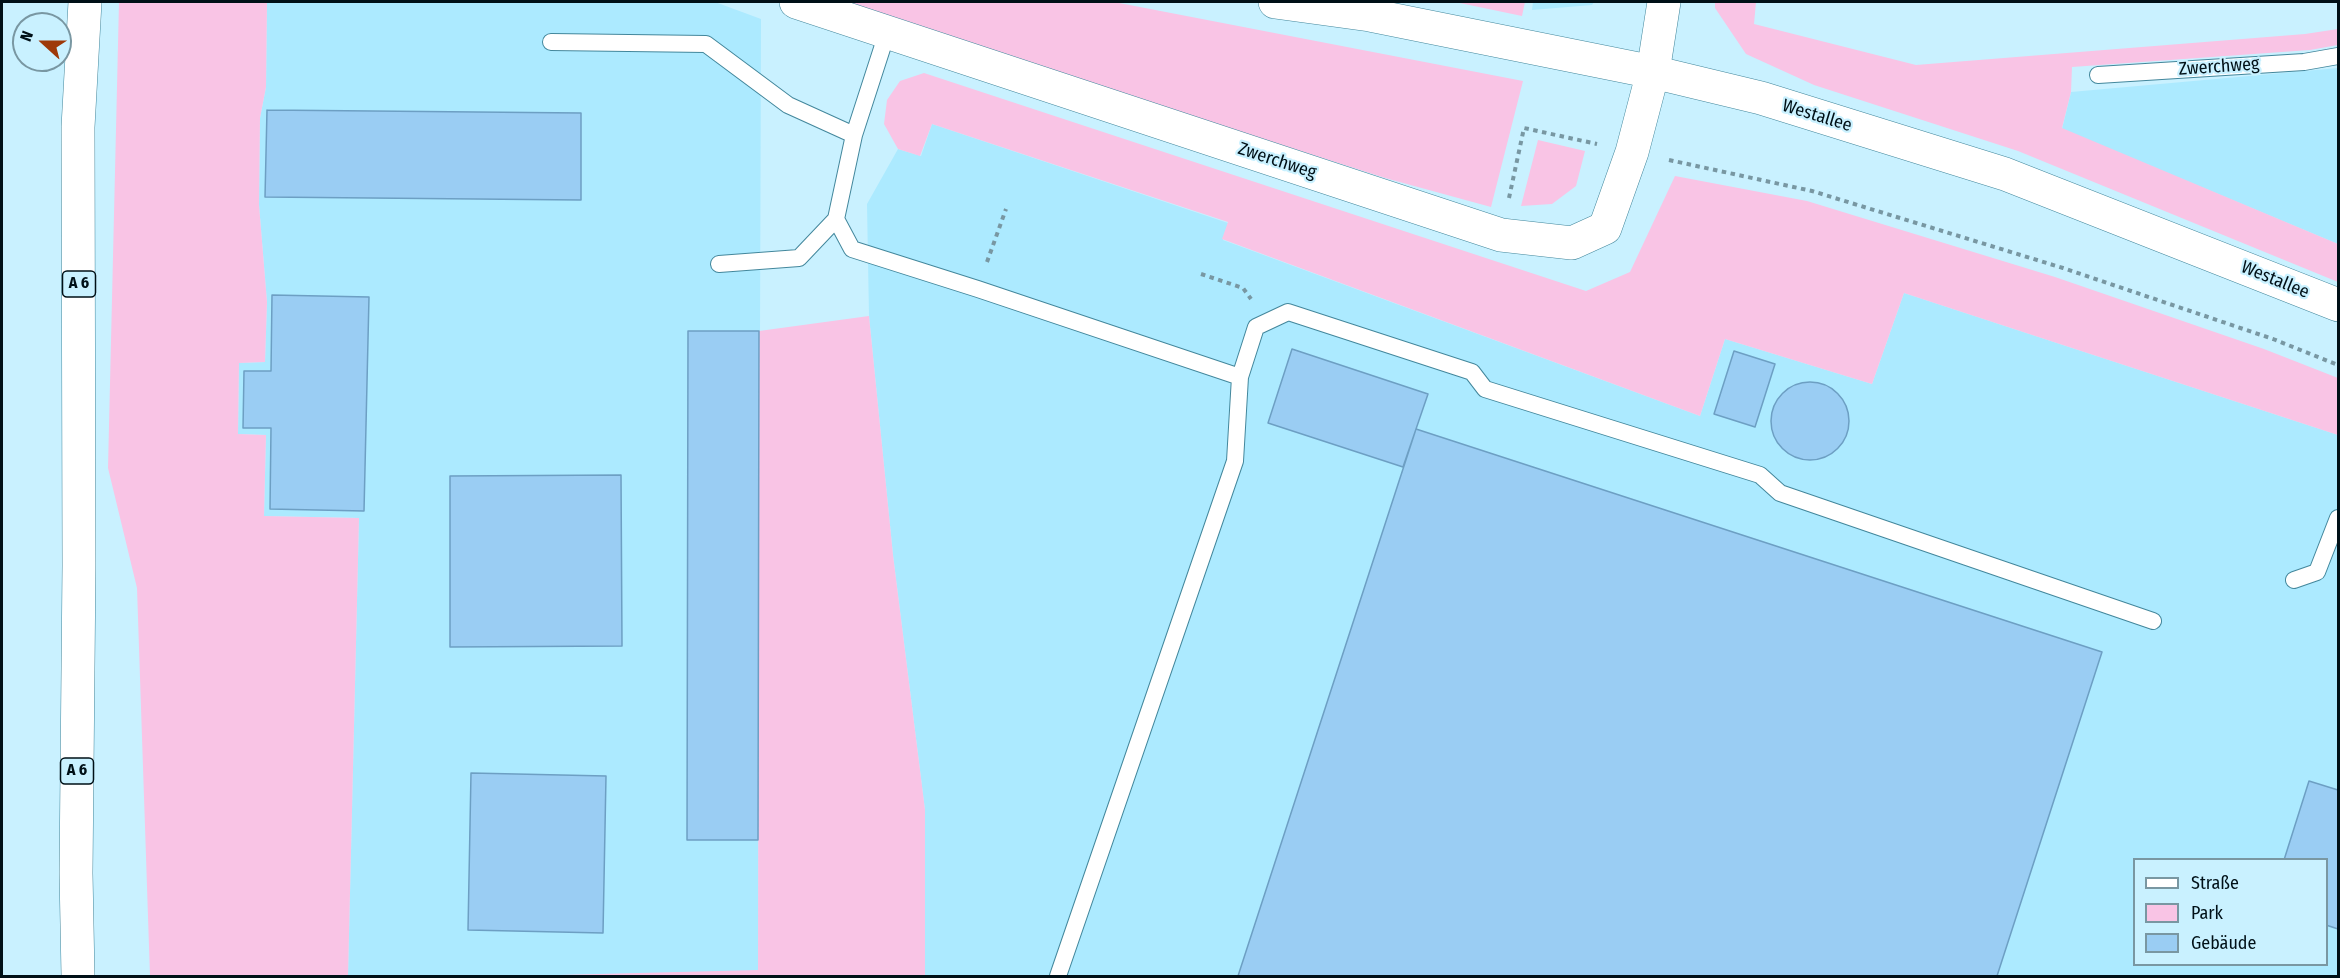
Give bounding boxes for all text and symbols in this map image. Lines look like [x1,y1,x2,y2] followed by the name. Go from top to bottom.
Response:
[12,12,72,72] north arrow
[16,28,37,44] text: N
[2178,53,2260,81] street label: Zwerchweg
[1780,95,1854,137] street label: Westallee
[1235,138,1319,184] street label: Zwerchweg
[2238,257,2312,303] street label: Westallee
[62,271,96,297] road number: A 6
[60,758,94,784] road number: A 6
[2133,858,2328,966] legend
[2191,872,2239,894] text: Straße
[2191,902,2223,924] text: Park
[2191,932,2256,954] text: Gebäude

